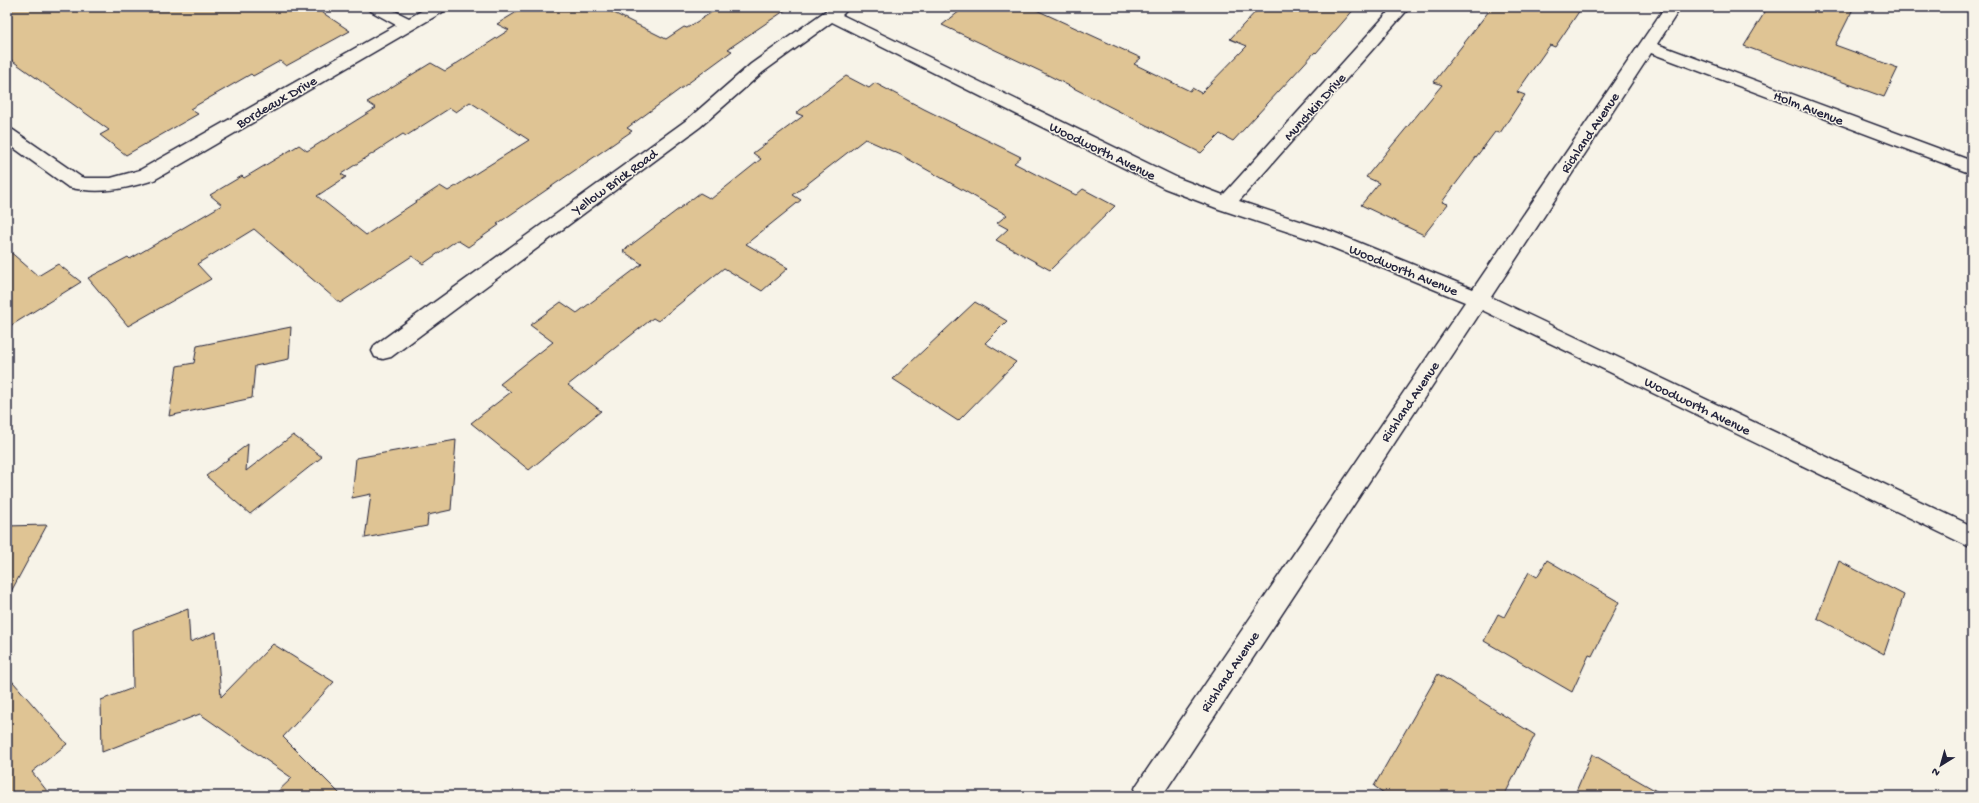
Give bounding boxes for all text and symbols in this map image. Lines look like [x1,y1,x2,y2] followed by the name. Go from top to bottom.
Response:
[1281,70,1351,145] street label: Munchkin Drive
[233,73,321,134] street label: Bordeaux Drive
[1771,88,1846,131] street label: Holm Avenue
[1558,89,1625,177] street label: Richland Avenue
[1046,119,1159,186] street label: Woodworth Avenue
[568,145,663,221] street label: Yellow Brick Road
[1346,242,1461,301] street label: Woodworth Avenue
[1378,358,1445,446] street label: Richland Avenue
[1641,374,1754,441] street label: Woodworth Avenue
[1198,628,1265,716] street label: Richland Avenue
[1921,745,1961,785] north arrow
[1930,764,1943,778] text: N

